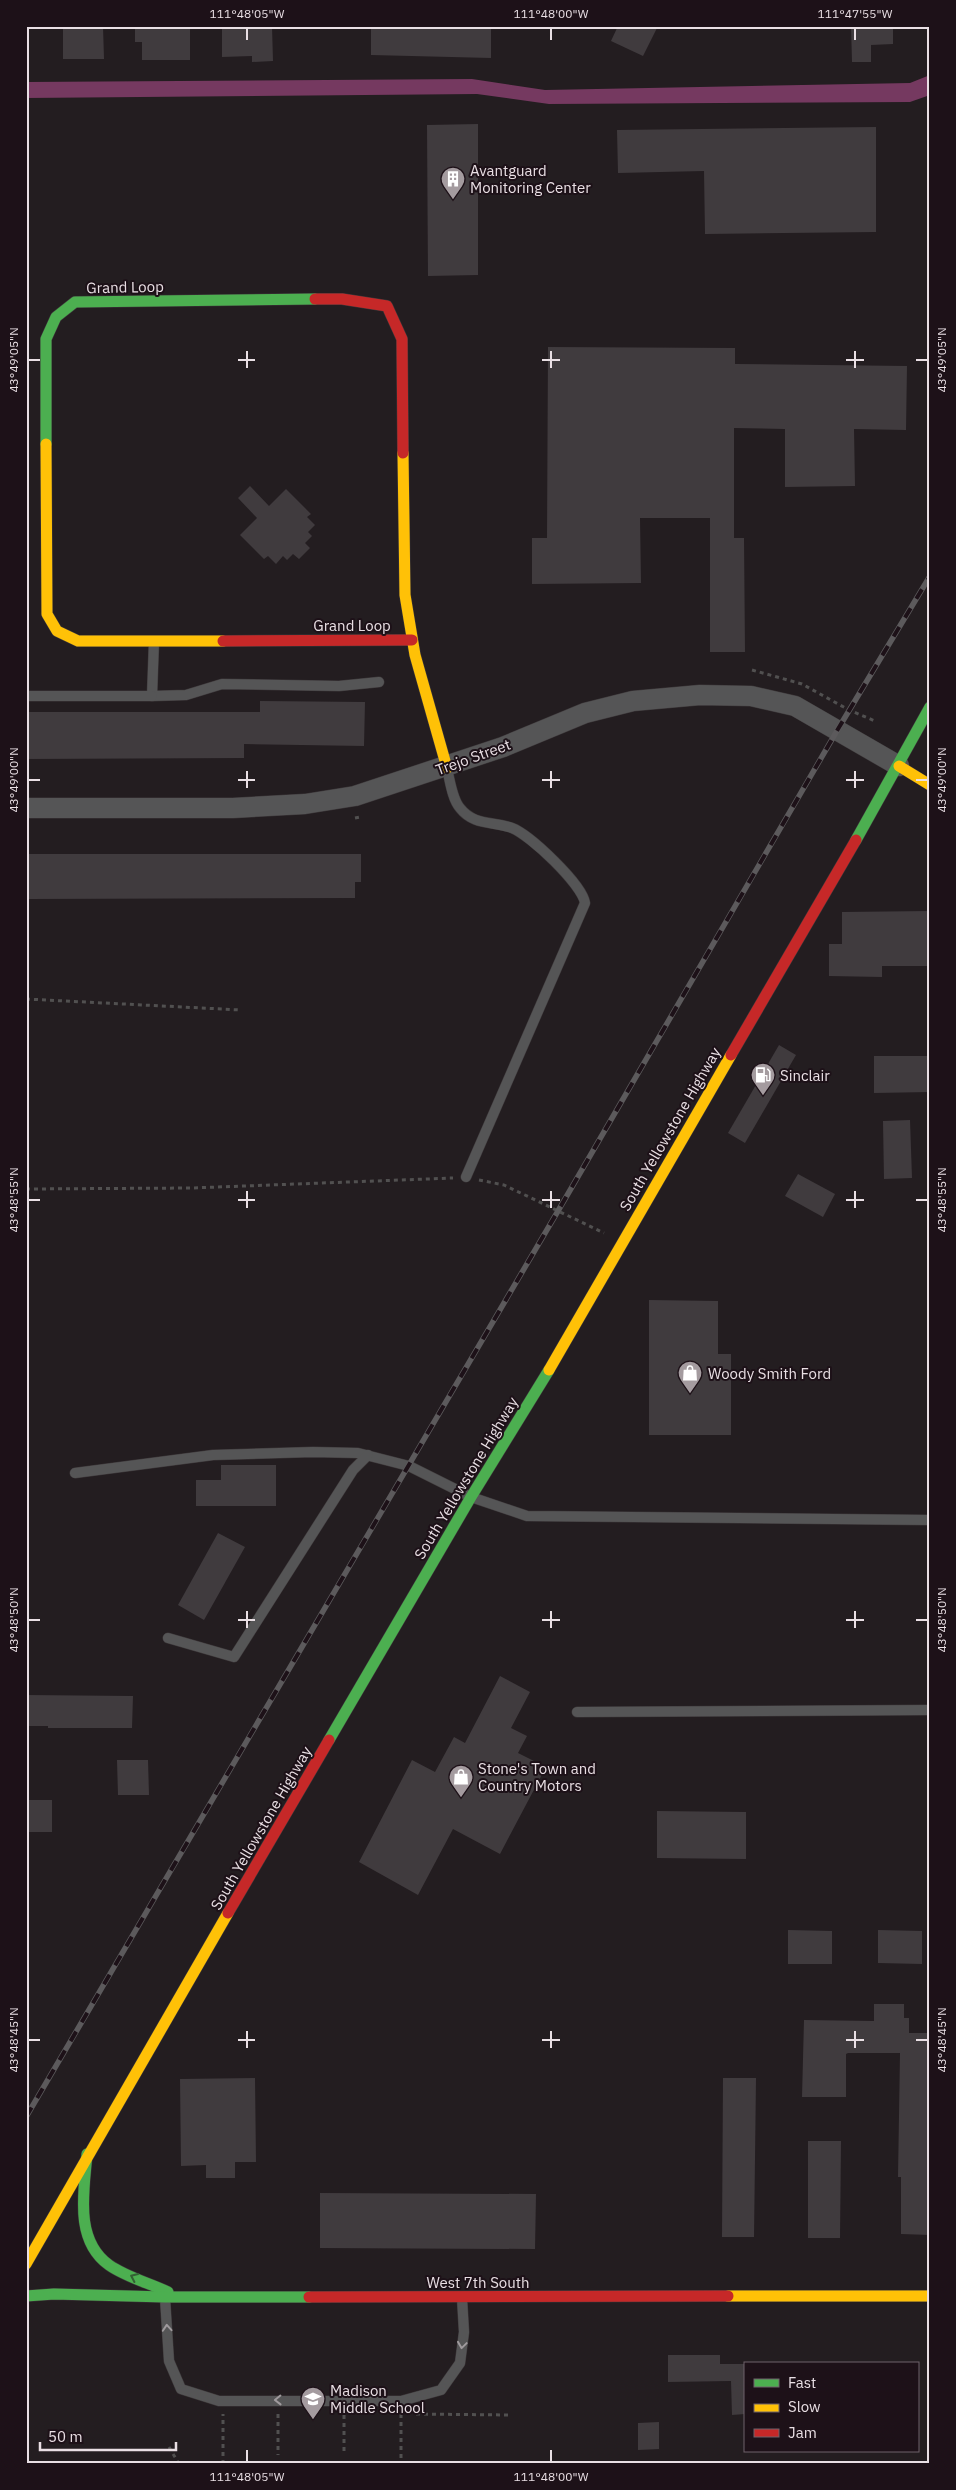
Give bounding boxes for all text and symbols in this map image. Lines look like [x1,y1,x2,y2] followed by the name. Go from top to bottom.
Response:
[210,6,285,21] text: 111°48'05"W
[514,6,589,21] text: 111°48'00"W
[818,6,893,21] text: 111°47'55"W
[470,161,591,197] place label: Avantguard Monitoring Center
[440,166,466,200] building icon: Avantguard Monitoring Center
[86,277,164,297] street label: Grand Loop
[6,327,21,393] text: 43°49'05"N
[934,327,949,393] text: 43°49'05"N
[313,616,391,635] street label: Grand Loop
[433,735,513,779] street label: Trejo Street
[6,747,21,813] text: 43°49'00"N
[934,747,949,813] text: 43°49'00"N
[615,1043,725,1214] street label: South Yellowstone Highway
[750,1062,776,1096] fuel station icon: Sinclair
[780,1066,830,1085] place label: Sinclair
[6,1167,21,1233] text: 43°48'55"N
[934,1167,949,1233] text: 43°48'55"N
[677,1360,703,1394] shop icon: Woody Smith Ford
[708,1364,831,1383] place label: Woody Smith Ford
[410,1393,522,1563] street label: South Yellowstone Highway
[6,1587,21,1653] text: 43°48'50"N
[934,1587,949,1653] text: 43°48'50"N
[206,1742,316,1913] street label: South Yellowstone Highway
[478,1759,596,1795] place label: Stone's Town and Country Motors
[448,1764,474,1798] shop icon: Stone's Town and Country Motors
[6,2007,21,2073] text: 43°48'45"N
[934,2007,949,2073] text: 43°48'45"N
[130,2272,139,2283] one-way arrow
[426,2273,530,2292] street label: West 7th South
[162,2324,173,2332] one-way arrow
[458,2341,468,2349] one-way arrow
[744,2362,918,2452] legend
[788,2373,816,2392] text: Fast
[330,2381,425,2417] place label: Madison Middle School
[300,2386,326,2420] school or university icon: Madison Middle School
[274,2395,282,2405] one-way arrow
[788,2397,821,2416] text: Slow
[40,2420,176,2452] scale bar
[788,2423,817,2442] text: Jam
[48,2427,83,2446] text: 50 m
[210,2469,285,2484] text: 111°48'05"W
[514,2469,589,2484] text: 111°48'00"W

